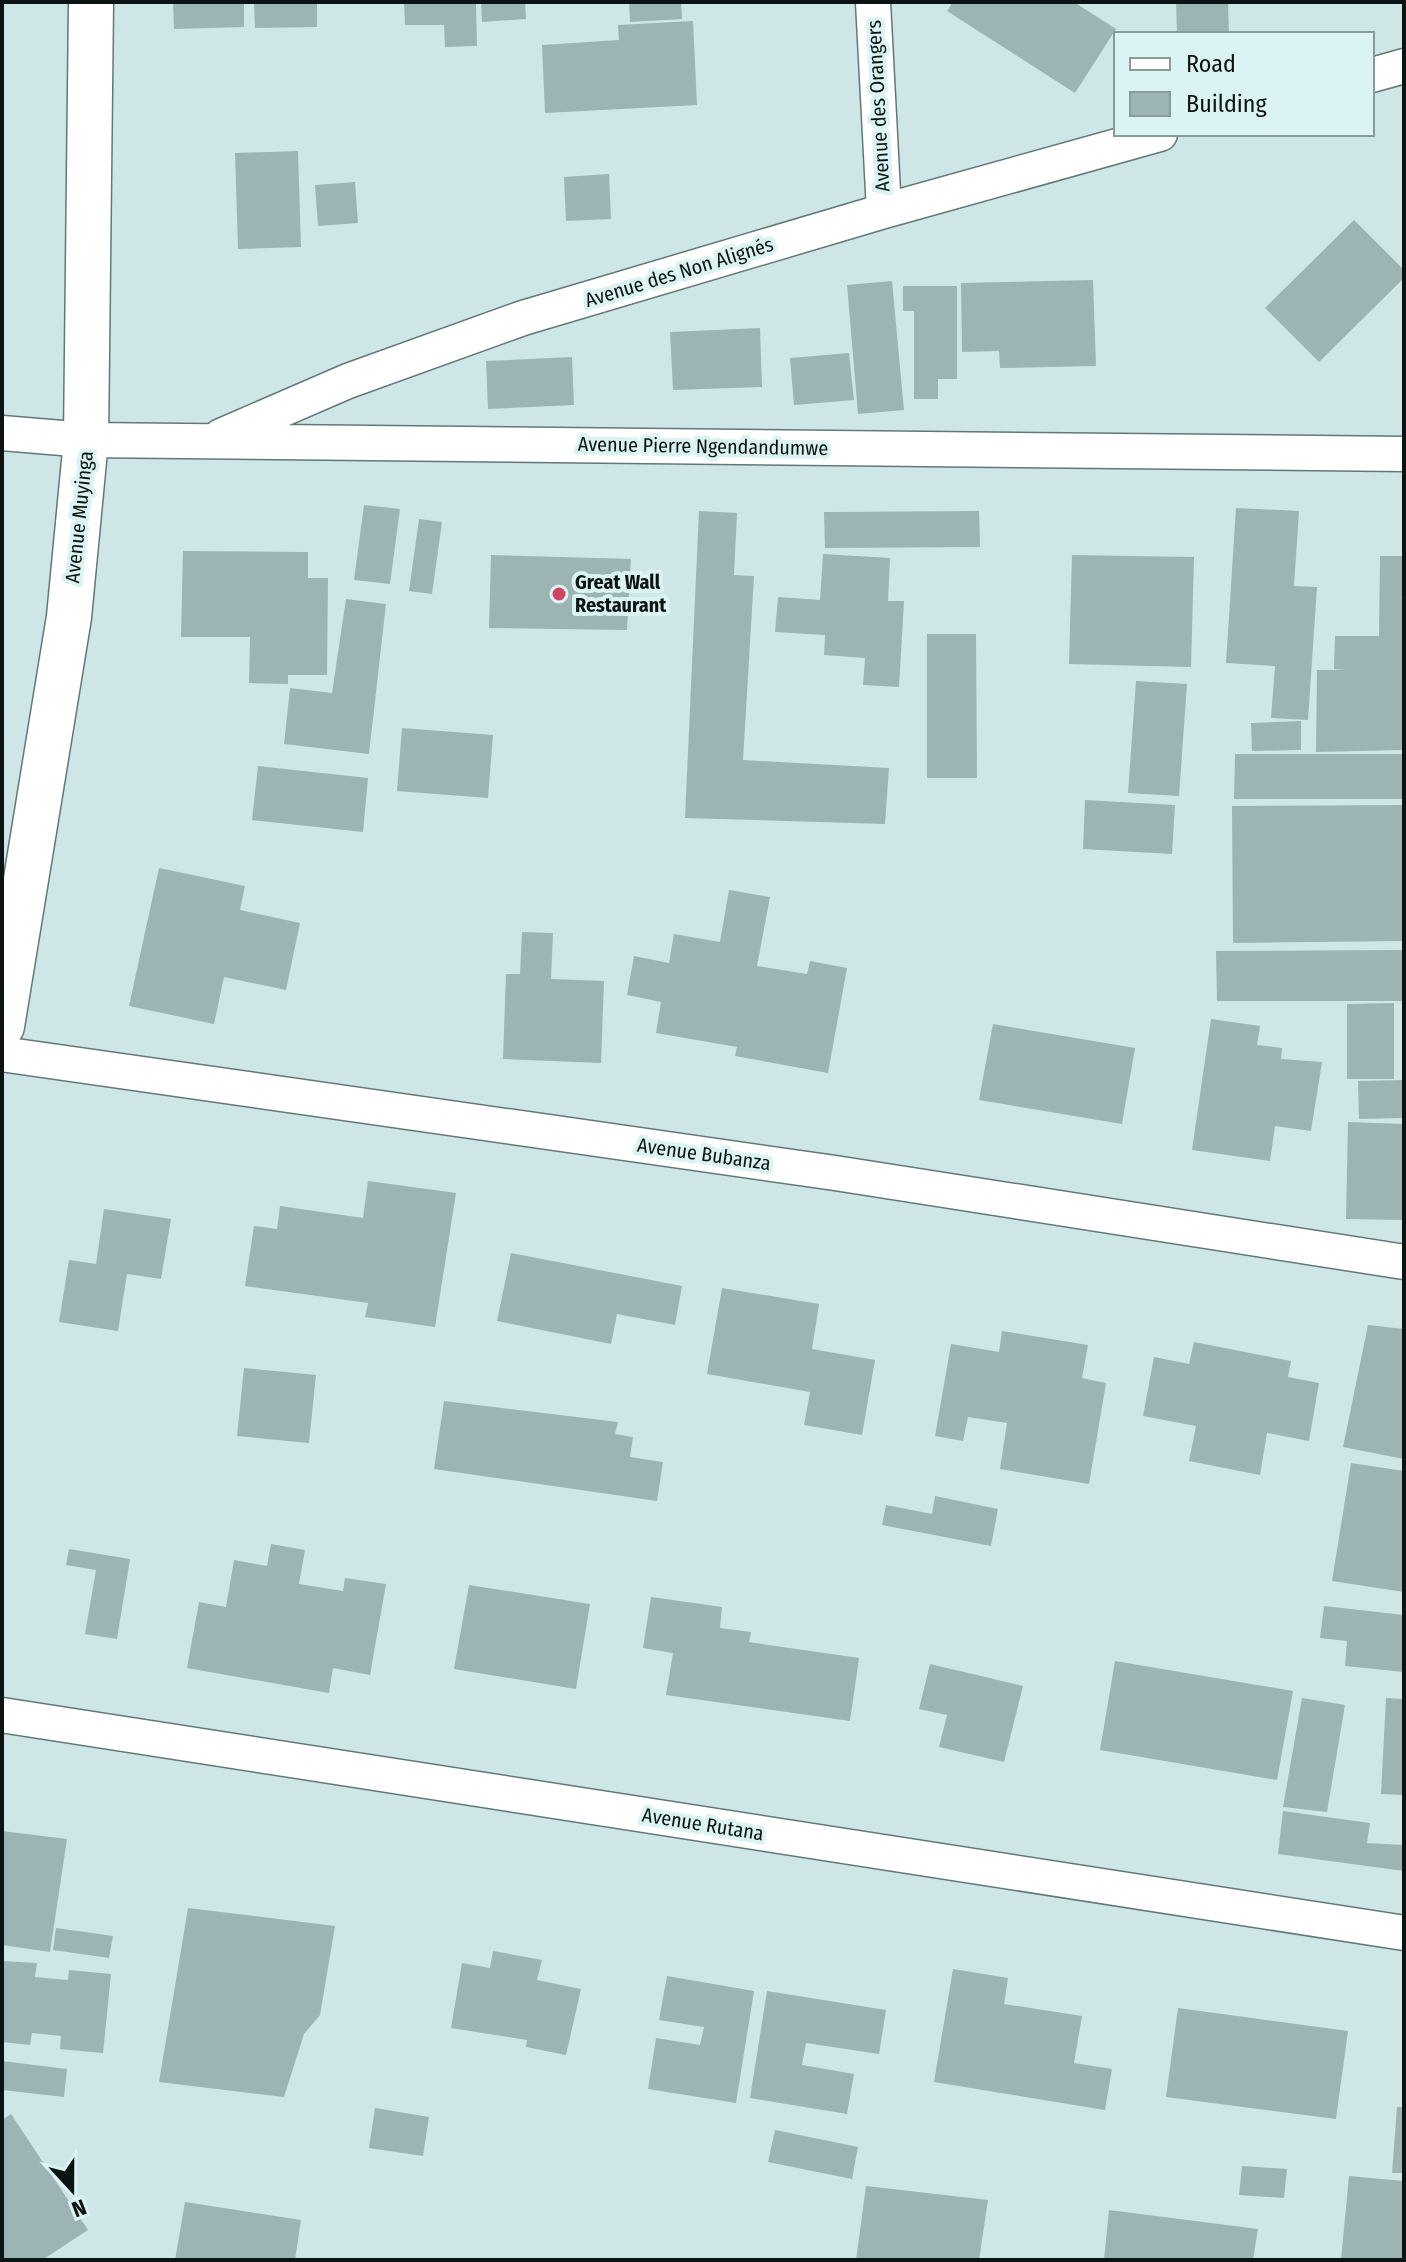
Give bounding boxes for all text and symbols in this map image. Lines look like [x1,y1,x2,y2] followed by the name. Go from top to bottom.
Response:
[862,19,894,193] street label: Avenue des Orangers
[1114,32,1374,136] legend
[1186,50,1236,78] text: Road
[1186,90,1268,118] text: Building
[582,232,776,312] street label: Avenue des Non Alignés
[578,432,828,460] street label: Avenue Pierre Ngendandumwe
[60,450,98,584] street label: Avenue Muyinga
[575,570,667,617] place label: Great Wall Restaurant
[550,585,568,603] marker: Great Wall Restaurant
[636,1133,772,1175] street label: Avenue Bubanza
[641,1803,765,1845] street label: Avenue Rutana
[32,2150,112,2230] north arrow
[68,2193,90,2223] text: N

